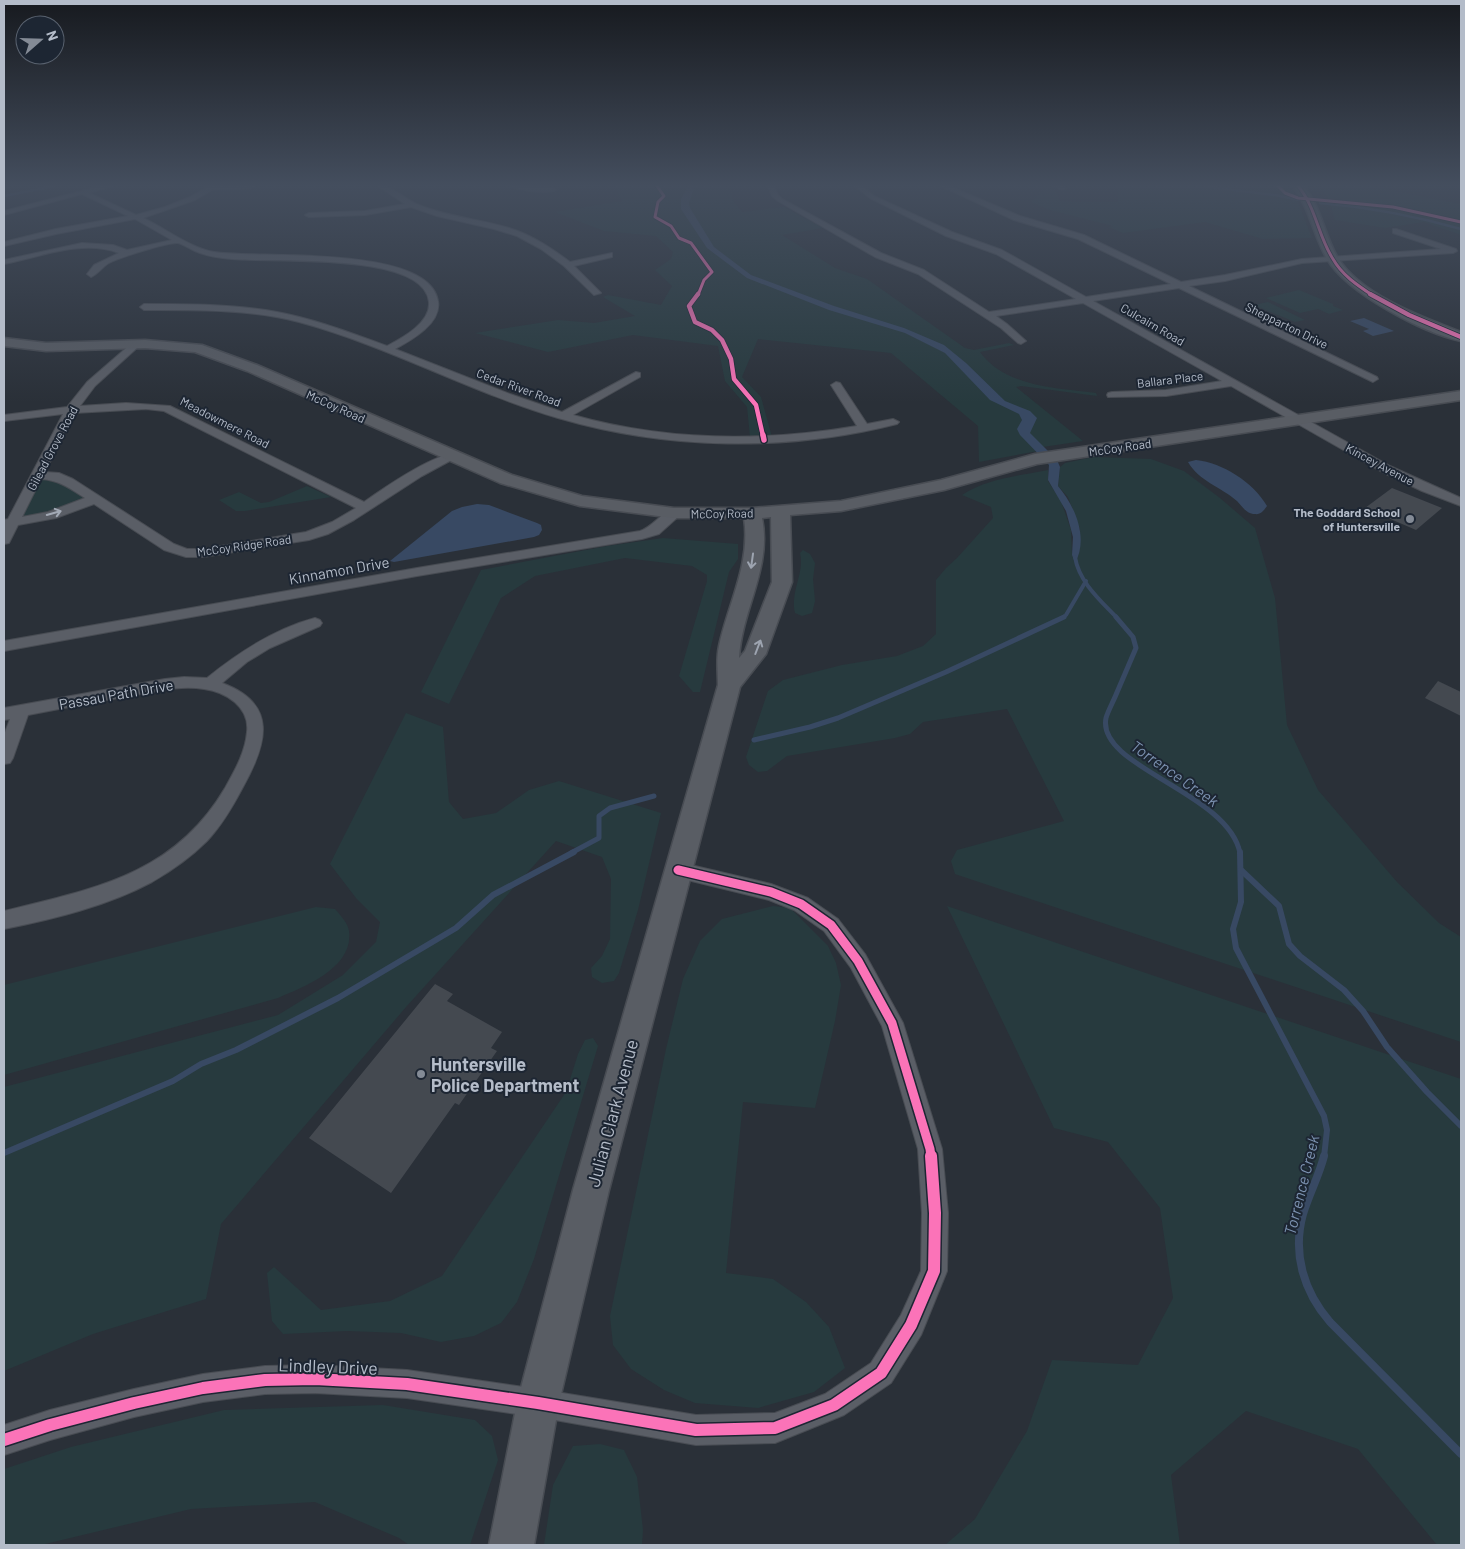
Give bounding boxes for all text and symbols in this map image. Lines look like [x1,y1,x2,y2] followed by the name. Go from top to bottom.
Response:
[15,15,65,65] north arrow
[43,28,62,43] text: N
[1243,299,1331,351] street label: Shepparton Drive
[1118,300,1188,348] street label: Culcairn Road
[475,365,563,409] street label: Cedar River Road
[1136,368,1204,390] street label: Ballara Place
[304,387,368,425] street label: McCoy Road
[178,393,272,451] street label: Meadowmere Road
[24,403,80,493] street label: Gilead Grove Road
[1088,436,1152,458] street label: McCoy Road
[1343,440,1417,488] street label: Kincey Avenue
[690,505,754,521] street label: McCoy Road
[1294,505,1400,533] place label: The Goddard School of Huntersville
[46,508,62,518] one-way arrow
[1404,513,1416,525] marker: The Goddard School of Huntersville
[196,531,292,559] street label: McCoy Ridge Road
[287,552,391,588] street label: Kinnamon Drive
[747,553,757,569] one-way arrow
[754,639,763,655] one-way arrow
[57,675,175,713] street label: Passau Path Drive
[1128,736,1223,810] water label: Torrence Creek
[582,1037,642,1189] street label: Julian Clark Avenue
[431,1053,579,1096] place label: Huntersville Police Department
[415,1068,427,1080] marker: Huntersville Police Department
[1279,1133,1323,1237] water label: Torrence Creek
[278,1353,378,1379] street label: Lindley Drive

